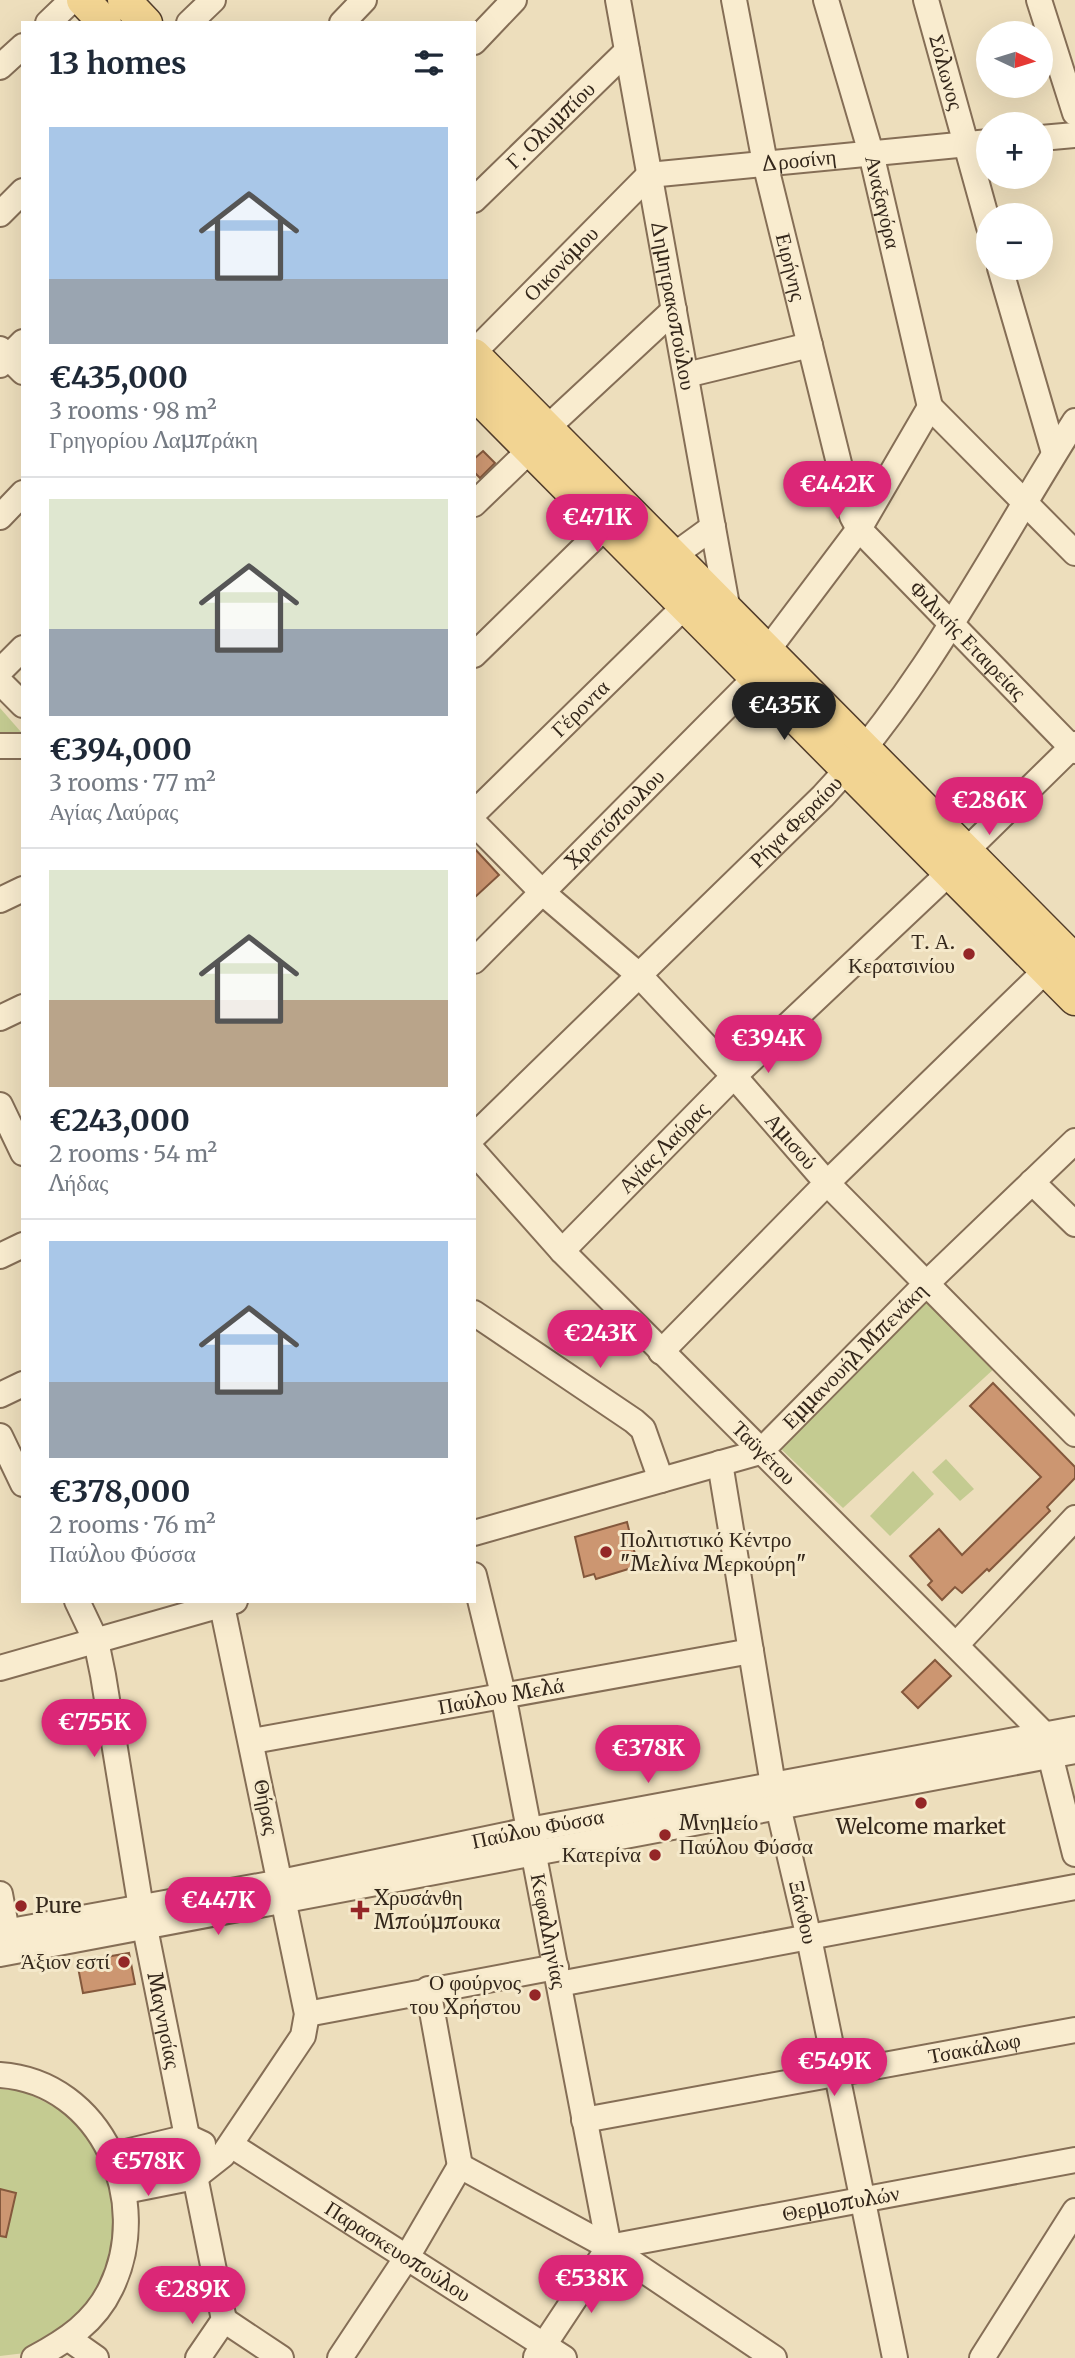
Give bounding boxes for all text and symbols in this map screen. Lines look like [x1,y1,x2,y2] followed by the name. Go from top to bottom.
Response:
[976,21,1054,98] north arrow
[976,21,1053,280] map controls
[923,31,970,114] street label: Σόλωνος
[49,44,187,82] text: 13 homes
[410,44,448,82] icon: filters
[500,75,601,175] street label: Γ. Ολυμπίου
[976,112,1053,189] button: +
[759,143,838,177] street label: Δροσίνη
[859,153,907,251] street label: Αναξαγόρα
[186,173,312,299] icon: home
[976,203,1053,280] button: −
[645,218,702,392] street label: Δημητρακοπούλου
[518,220,604,307] street label: Οικονόμου
[770,230,813,304] street label: Ειρήνης
[49,358,188,396] text: €435,000
[49,396,217,425] text: 3 rooms · 98 m²
[49,425,258,454] text: Γρηγορίου Λαμπράκη
[788,462,886,521] pin: €442K
[799,469,875,498] text: €442K
[548,494,646,554] pin: €471K
[562,502,632,531] text: €471K
[186,545,312,671] icon: home
[904,575,1033,706] street label: Φιλικής Εταιρείας
[545,674,615,743] street label: Γέροντα
[735,682,833,742] pin: €435K
[748,690,820,719] text: €435K
[49,730,192,768] text: €394,000
[559,763,670,874] street label: Χριστόπουλου
[49,768,216,797] text: 3 rooms · 77 m²
[744,770,848,873] street label: Ρήγα Φεραίου
[940,778,1038,837] pin: €286K
[951,785,1027,814] text: €286K
[49,797,178,826] text: Αγίας Λαύρας
[186,916,312,1042] icon: home
[848,928,955,979] place label: Τ. Α. Κερατσινίου
[961,946,977,962] marker: Τ. Α. Κερατσινίου
[719,1016,817,1075] pin: €394K
[731,1023,805,1052] text: €394K
[612,1095,715,1199] street label: Αγίας Λαύρας
[49,1101,190,1139] text: €243,000
[759,1107,823,1175] street label: Αμισού
[49,1139,217,1168] text: 2 rooms · 54 m²
[49,1168,108,1197] text: Λήδας
[776,1277,933,1435] street label: Εμμανουήλ Μπενάκη
[186,1287,312,1413] icon: home
[551,1310,649,1370] pin: €243K
[563,1318,637,1347] text: €243K
[726,1415,802,1491] street label: Ταϋγέτου
[49,1472,190,1510] text: €378,000
[49,1510,216,1539] text: 2 rooms · 76 m²
[620,1526,806,1577] place label: Πολιτιστικό Κέντρο "Μελίνα Μερκούρη"
[49,1539,196,1568] text: Παύλου Φύσσα
[598,1544,614,1560] marker: Πολιτιστικό Κέντρο "Μελίνα Μερκούρη"
[436,1671,566,1720] street label: Παύλου Μελά
[45,1700,143,1759] pin: €755K
[58,1707,130,1736] text: €755K
[599,1726,697,1785] pin: €378K
[611,1733,685,1762] text: €378K
[248,1777,285,1838] street label: Θήρας
[913,1795,929,1811] marker: Welcome market
[469,1802,606,1855] street label: Παύλου Φύσσα
[679,1809,813,1860] place label: Μνημείο Παύλου Φύσσα
[835,1813,1006,1840] place label: Welcome market
[657,1827,673,1843] marker: Μνημείο Παύλου Φύσσα
[562,1841,641,1868] place label: Κατερίνα
[647,1847,663,1863] marker: Κατερίνα
[525,1871,573,1992] street label: Κεφαλληνίας
[783,1877,824,1946] street label: Ξάνθου
[169,1878,267,1937] pin: €447K
[374,1884,500,1935] place label: Χρυσάνθη Μπούμπουκα
[181,1885,255,1914] text: €447K
[35,1892,82,1919] place label: Pure
[13,1898,29,1914] marker: Pure
[352,1902,368,1918] marker: Χρυσάνθη Μπούμπουκα
[21,1948,110,1975] place label: Άξιον εστί
[116,1954,132,1970] marker: Άξιον εστί
[410,1969,522,2020] place label: Ο φούρνος του Χρήστου
[141,1970,187,2072] street label: Μαγνησίας
[527,1987,543,2003] marker: Ο φούρνος του Χρήστου
[926,2026,1023,2070] street label: Τσακάλωφ
[785,2038,883,2098] pin: €549K
[797,2046,871,2075] text: €549K
[99,2138,197,2198] pin: €578K
[112,2146,184,2175] text: €578K
[780,2179,902,2227] street label: Θερμοπυλών
[320,2195,476,2308] street label: Παρασκευοπούλου
[542,2256,640,2315] pin: €538K
[554,2263,628,2292] text: €538K
[143,2266,241,2326] pin: €289K
[154,2274,230,2303] text: €289K

